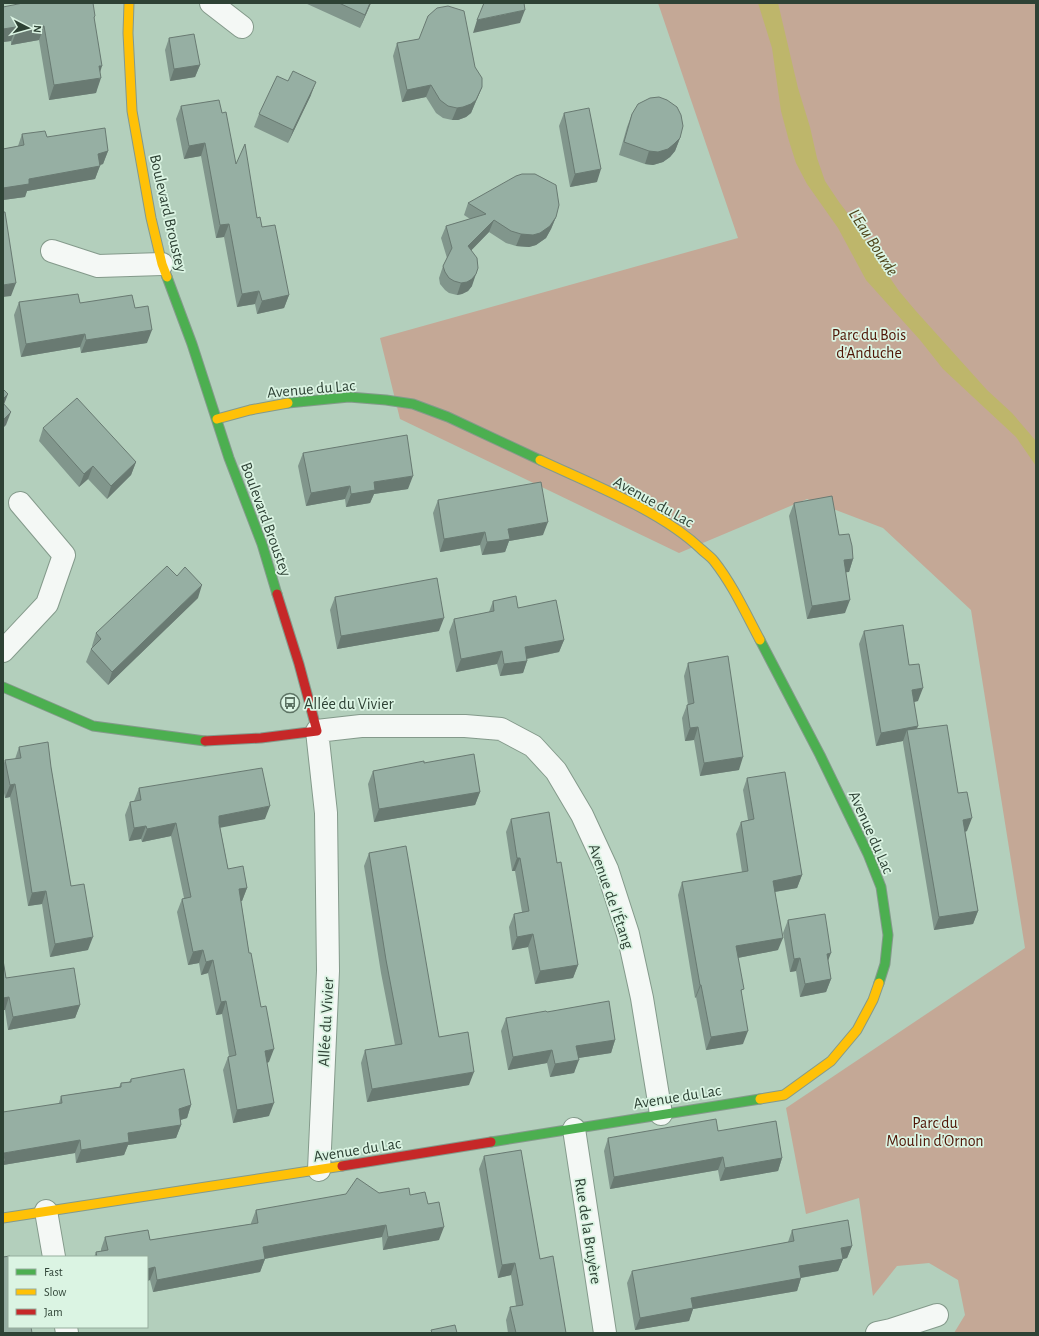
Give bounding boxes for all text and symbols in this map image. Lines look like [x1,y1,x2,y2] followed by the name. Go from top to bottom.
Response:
[8,8,48,48] north arrow
[32,25,43,33] text: N
[146,153,189,274] street label: Boulevard Broustey
[846,206,901,279] water label: L'Eau Bourde
[832,327,906,361] park label: Parc du Bois d'Anduche
[266,377,356,401] street label: Avenue du Lac
[237,460,294,579] street label: Boulevard Broustey
[611,473,696,530] street label: Avenue du Lac
[279,692,301,714] bus stop icon: Allée du Vivier
[304,696,395,712] place label: Allée du Vivier
[846,789,896,876] street label: Avenue du Lac
[586,841,638,951] street label: Avenue de l'Étang
[316,976,336,1067] street label: Allée du Vivier
[632,1082,722,1112] street label: Avenue du Lac
[886,1115,984,1149] park label: Parc du Moulin d'Ornon
[312,1135,402,1165] street label: Avenue du Lac
[571,1177,604,1285] street label: Rue de la Bruyère
[8,1256,148,1328] legend
[44,1266,63,1278] text: Fast
[44,1286,66,1298] text: Slow
[44,1306,63,1318] text: Jam

